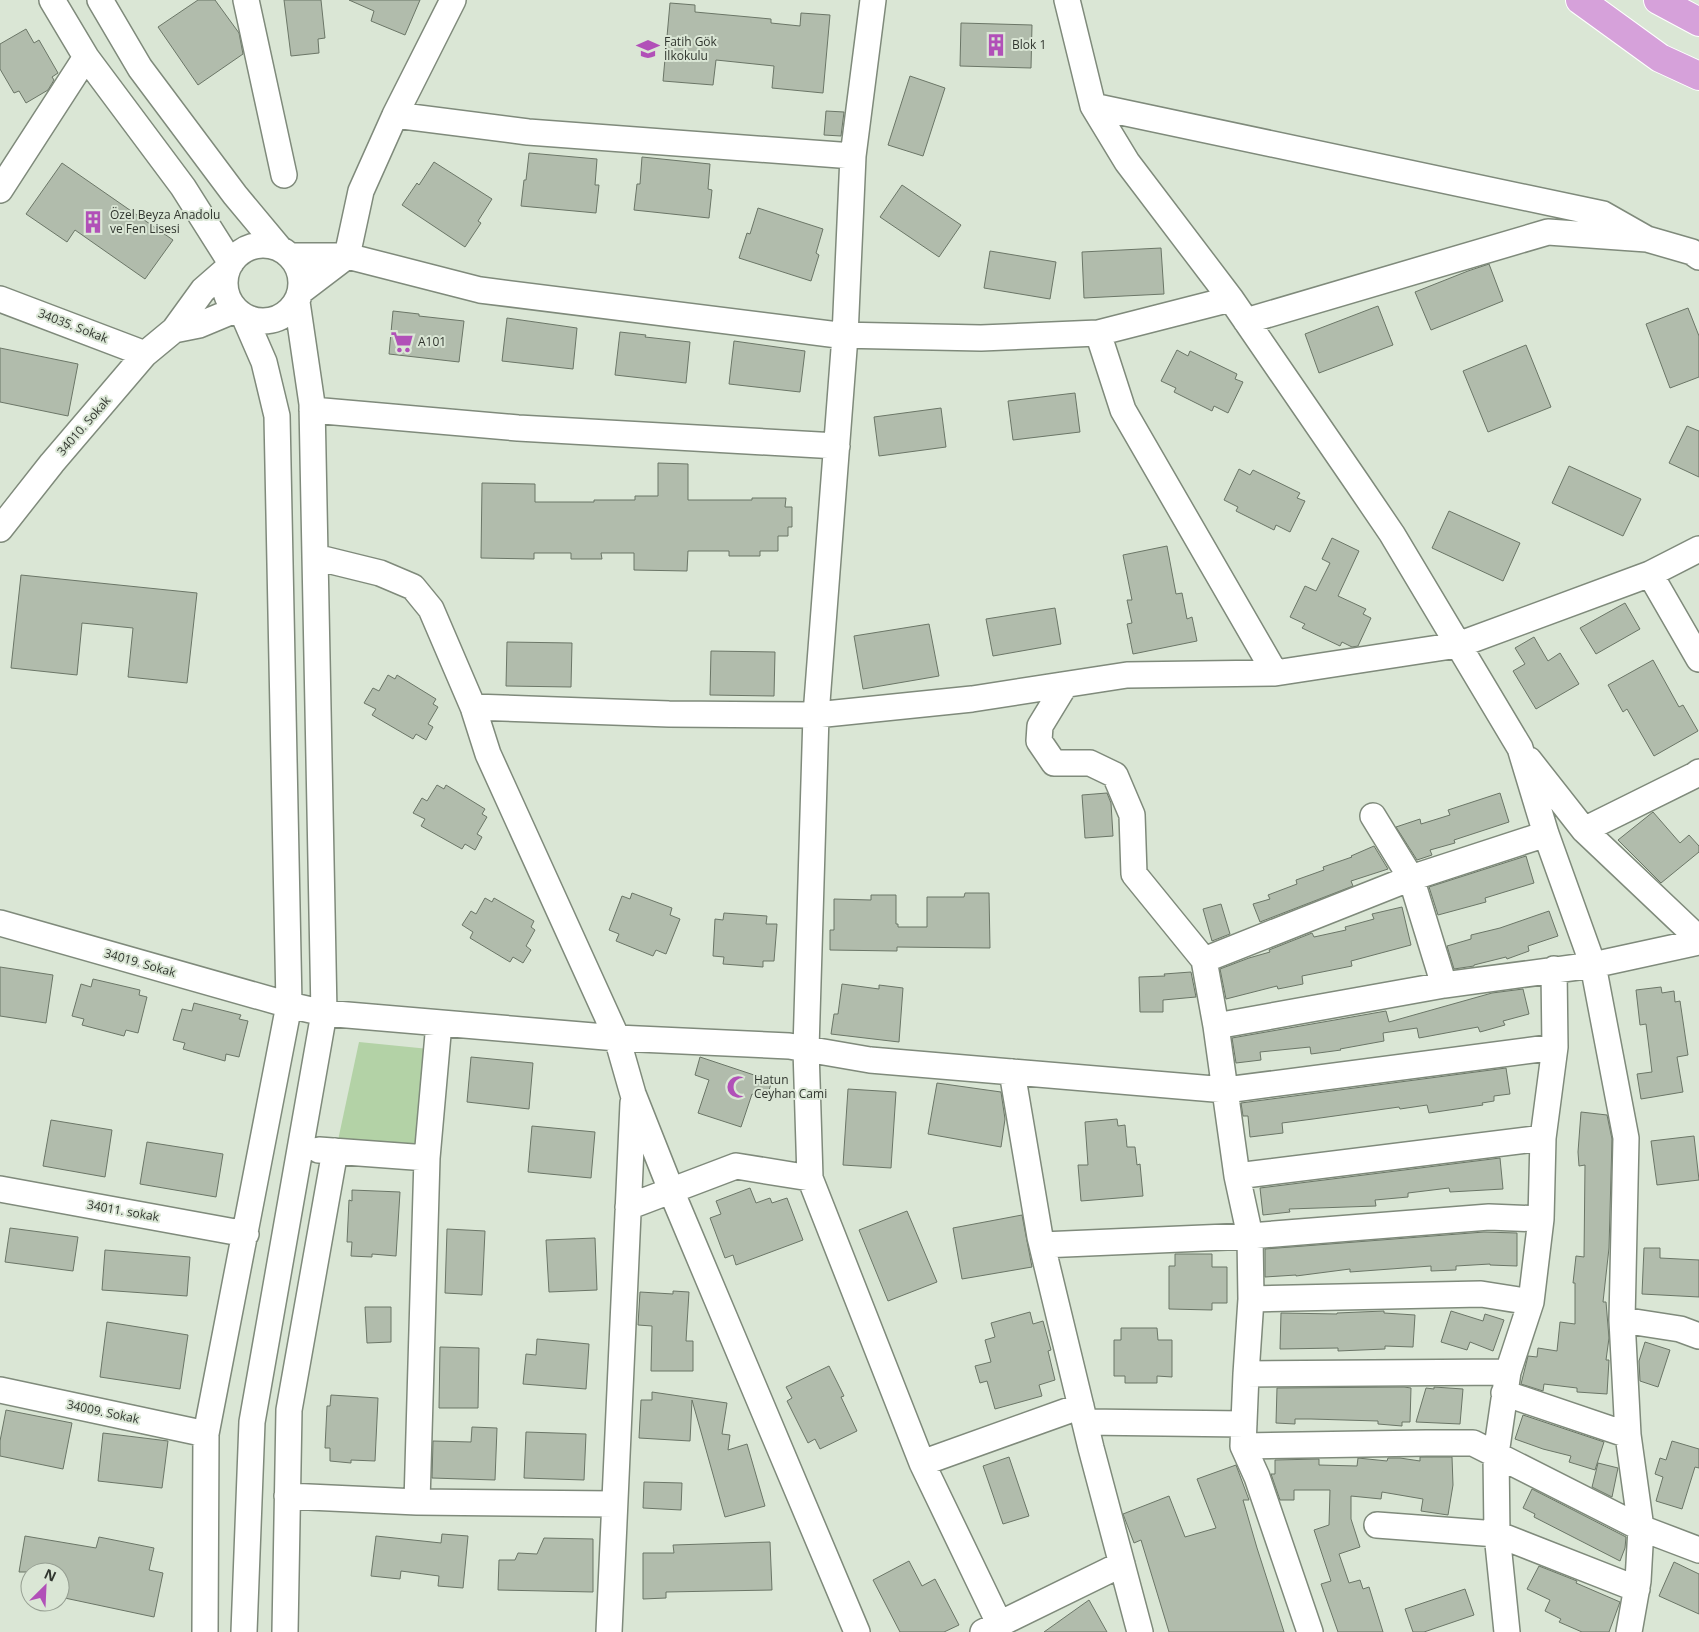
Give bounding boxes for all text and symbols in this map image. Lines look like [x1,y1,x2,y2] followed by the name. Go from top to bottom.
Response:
[983,32,1009,58] building icon: Blok 1
[664,33,718,64] place label: Fatih Gök İlkokulu
[635,36,661,62] school or university icon: Fatih Gök İlkokulu
[1012,36,1046,53] place label: Blok 1
[110,206,220,237] place label: Özel Beyza Anadolu ve Fen Lisesi
[80,209,106,235] building icon: Özel Beyza Anadolu ve Fen Lisesi
[36,304,111,347] street label: 34035. Sokak
[389,329,415,355] supermarket icon: A101
[418,333,446,350] place label: A101
[53,392,115,459] street label: 34010. Sokak
[102,944,179,981] street label: 34019. Sokak
[754,1071,827,1102] place label: Hatun Ceyhan Cami
[725,1074,751,1100] mosque icon: Hatun Ceyhan Cami
[86,1196,161,1225] street label: 34011. sokak
[65,1396,142,1428] street label: 34009. Sokak
[20,1562,70,1612] north arrow
[41,1564,60,1586] text: N

